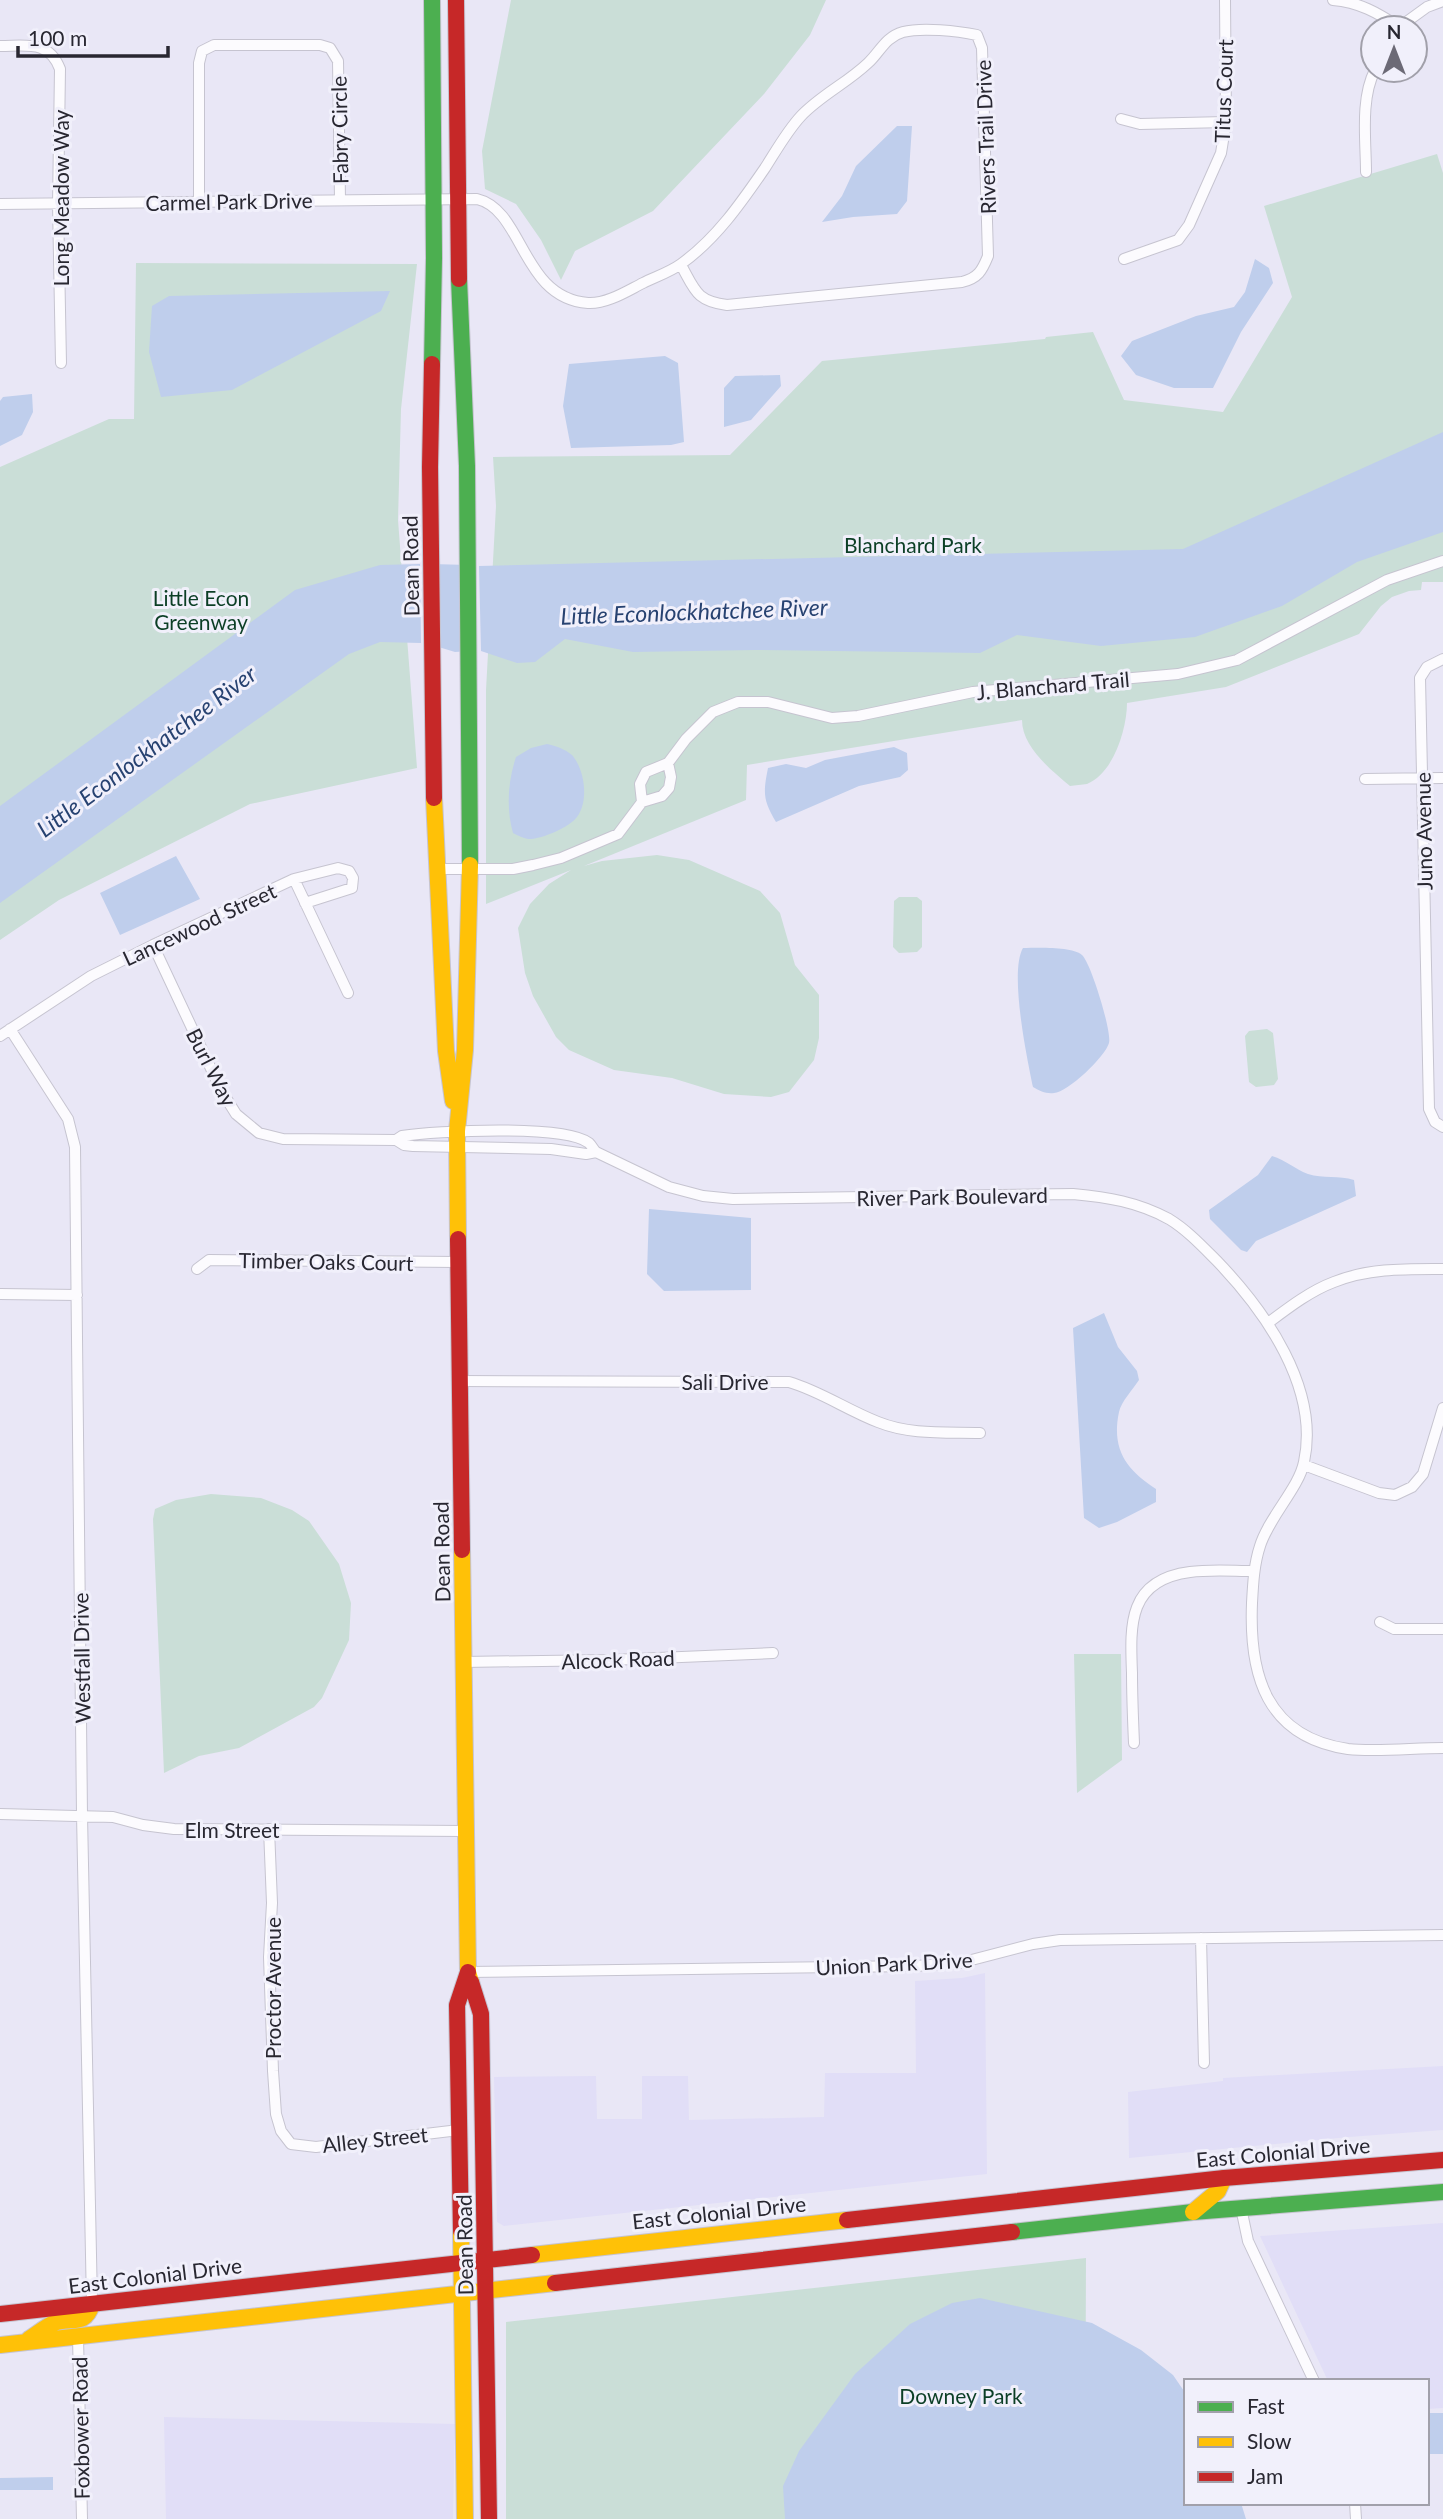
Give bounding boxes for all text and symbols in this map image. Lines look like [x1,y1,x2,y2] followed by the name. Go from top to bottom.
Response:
[18,14,168,58] scale bar
[1359,14,1429,84] north arrow
[1387,20,1401,43] text: N
[28,25,87,50] text: 100 m
[1209,38,1237,143] street label: Titus Court
[970,59,1000,215] street label: Rivers Trail Drive
[326,76,352,184] street label: Fabry Circle
[48,109,73,286] street label: Long Meadow Way
[145,187,313,215] street label: Carmel Park Drive
[397,515,423,617] street label: Dean Road
[844,532,982,557] park label: Blanchard Park
[153,585,249,634] park label: Little Econ Greenway
[560,592,829,630] water label: Little Econlockhatchee River
[31,659,262,843] water label: Little Econlockhatchee River
[975,666,1131,704] street label: J. Blanchard Trail
[1409,772,1437,890] street label: Juno Avenue
[118,877,280,970] street label: Lancewood Street
[182,1024,242,1110] street label: Burl Way
[856,1182,1048,1210] street label: River Park Boulevard
[238,1247,414,1275] street label: Timber Oaks Court
[681,1369,769,1394] street label: Sali Drive
[428,1501,454,1603] street label: Dean Road
[67,1592,95,1724] street label: Westfall Drive
[561,1645,675,1673] street label: Alcock Road
[185,1817,280,1842] street label: Elm Street
[260,1917,285,2059] street label: Proctor Avenue
[815,1946,973,1980] street label: Union Park Drive
[321,2121,429,2157] street label: Alley Street
[1195,2132,1371,2172] street label: East Colonial Drive
[631,2190,807,2234] street label: East Colonial Drive
[451,2194,477,2296] street label: Dean Road
[67,2252,243,2298] street label: East Colonial Drive
[66,2356,94,2500] street label: Foxbower Road
[1184,2379,1429,2505] legend
[899,2383,1023,2408] park label: Downey Park
[1247,2393,1285,2418] text: Fast
[1247,2428,1292,2453] text: Slow
[1247,2463,1283,2488] text: Jam

